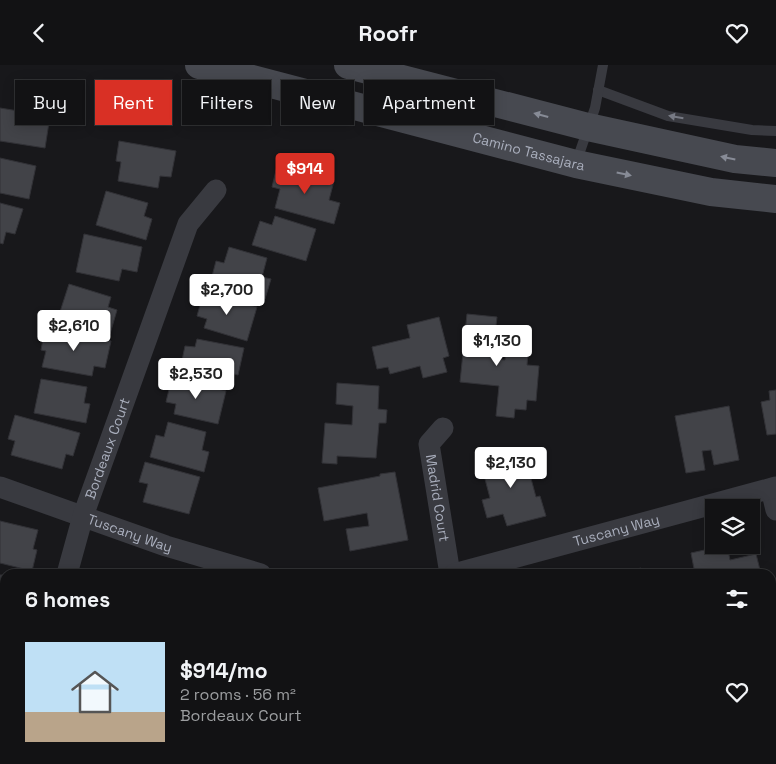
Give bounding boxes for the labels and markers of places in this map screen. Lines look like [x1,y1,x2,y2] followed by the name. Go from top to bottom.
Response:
[275,153,335,195] pin: $914
[186,273,268,316] pin: $2,700
[33,309,115,352] pin: $2,610
[456,325,538,367] pin: $1,130
[155,357,237,400] pin: $2,530
[470,447,552,489] pin: $2,130

